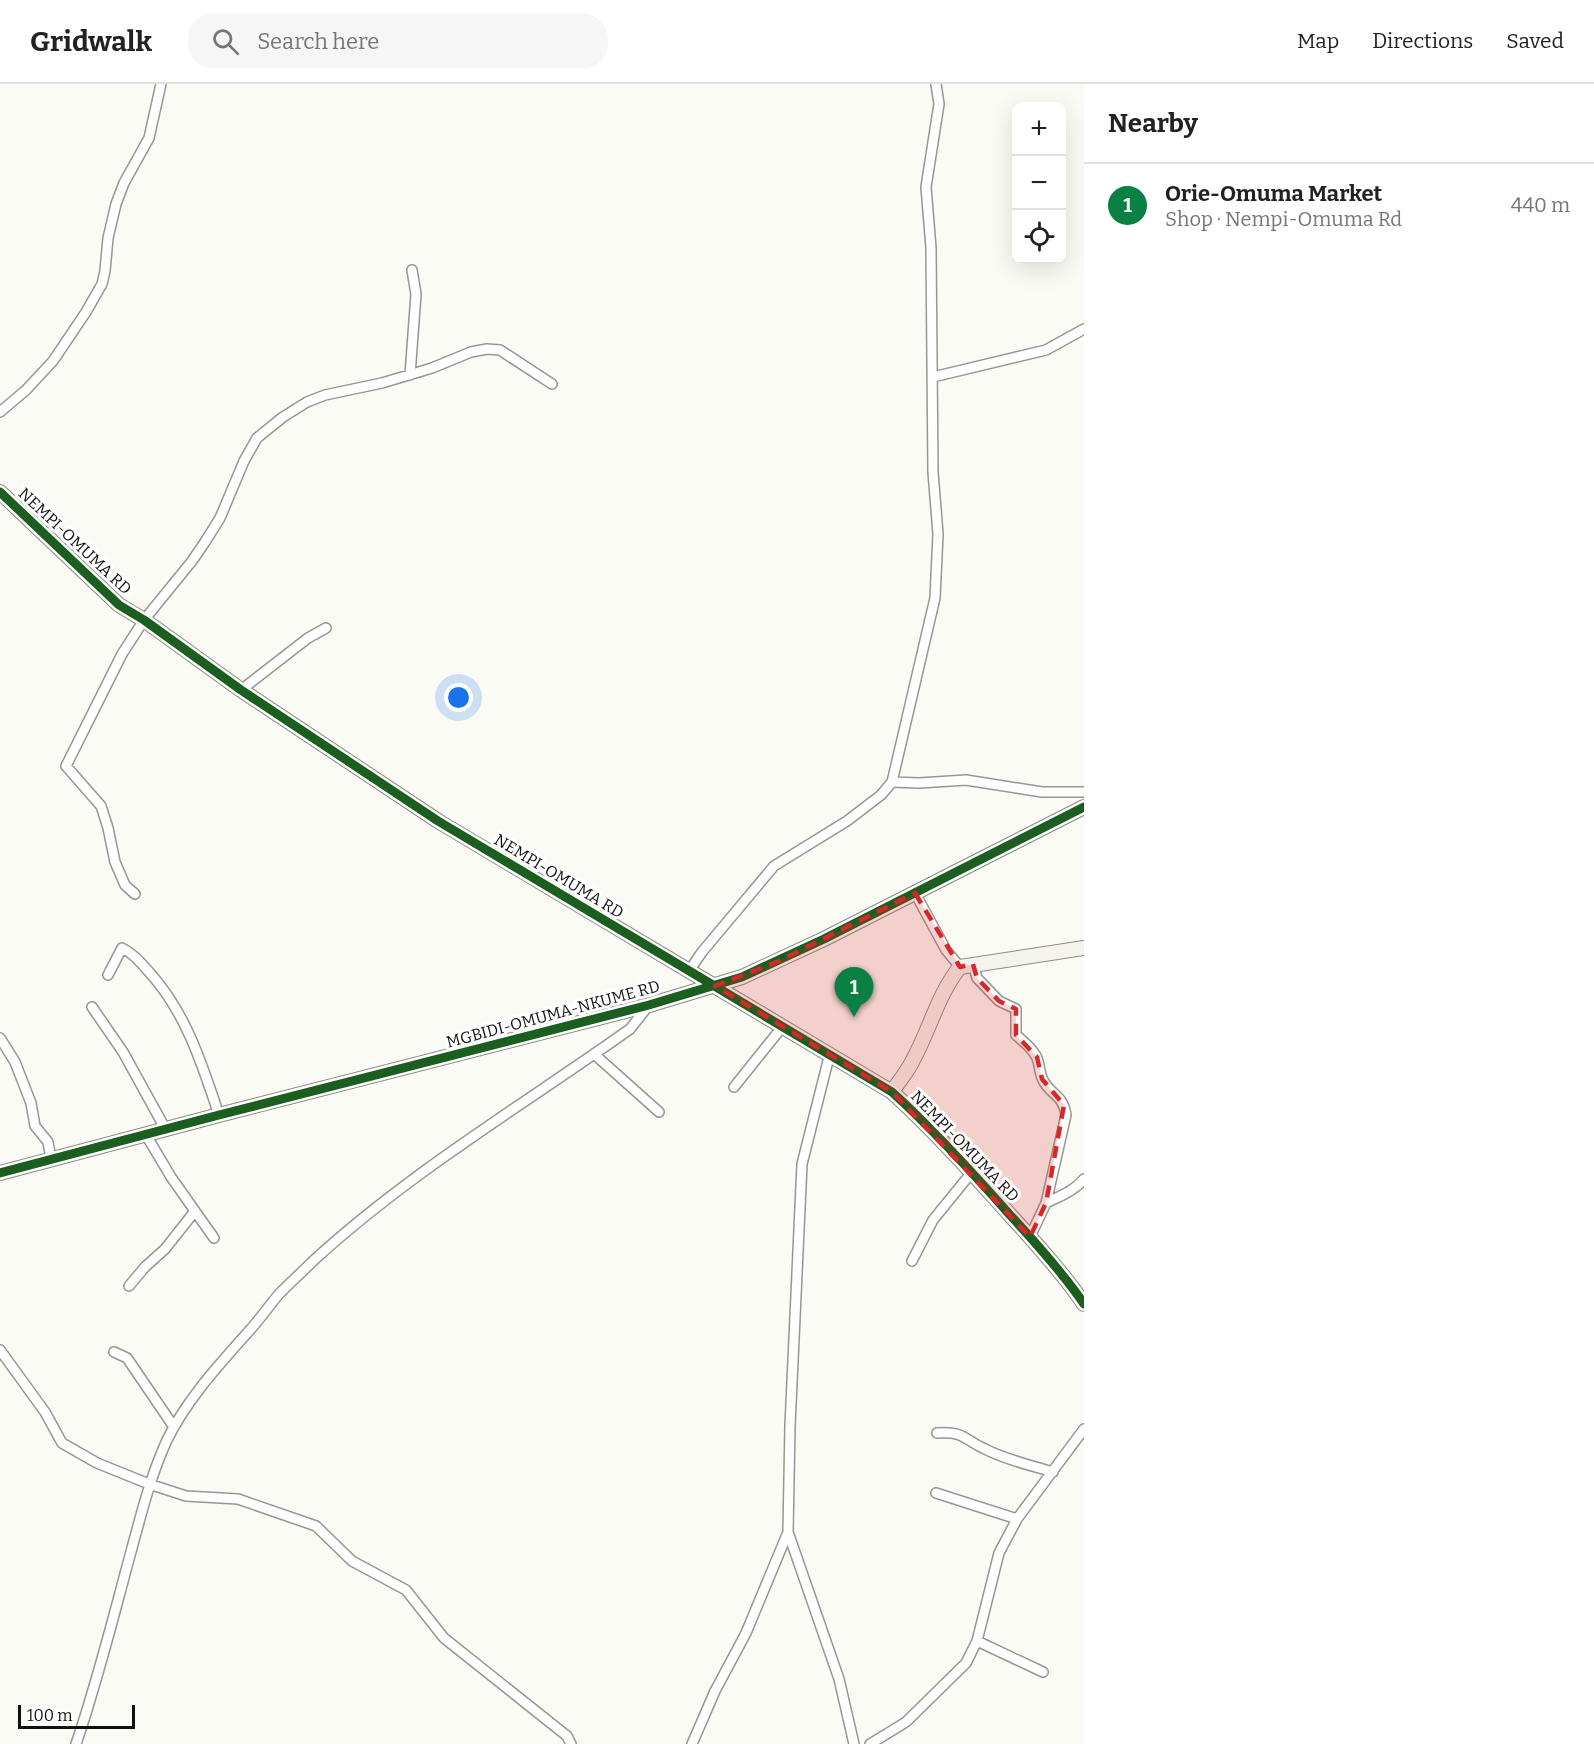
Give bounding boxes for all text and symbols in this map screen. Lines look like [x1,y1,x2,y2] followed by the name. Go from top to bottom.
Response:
[188,14,608,68] search box
[30,25,152,58] text: Gridwalk
[209,25,242,58] icon: search
[257,28,379,55] text: Search here
[1297,28,1339,54] text: Map
[1372,28,1473,54] text: Directions
[1506,28,1564,54] text: Saved
[1012,102,1066,264] map controls
[1012,102,1066,156] button: +
[1108,108,1198,139] text: Nearby
[1012,156,1066,210] button: −
[1165,180,1382,207] text: Orie-Omuma Market
[1123,193,1132,217] text: 1
[1511,193,1570,217] text: 440 m
[1165,207,1402,231] text: Shop · Nempi-Omuma Rd
[1012,210,1066,264] button: locate
[15,484,135,598] street label: NEMPI-OMUMA RD
[444,683,473,712] your location
[491,830,627,922] street label: NEMPI-OMUMA RD
[834,968,874,1017] pin: 1
[444,976,662,1052] street label: MGBIDI-OMUMA-NKUME RD
[907,1086,1023,1206] street label: NEMPI-OMUMA RD
[18,1702,135,1730] scale bar
[27,1706,72,1725] text: 100 m

